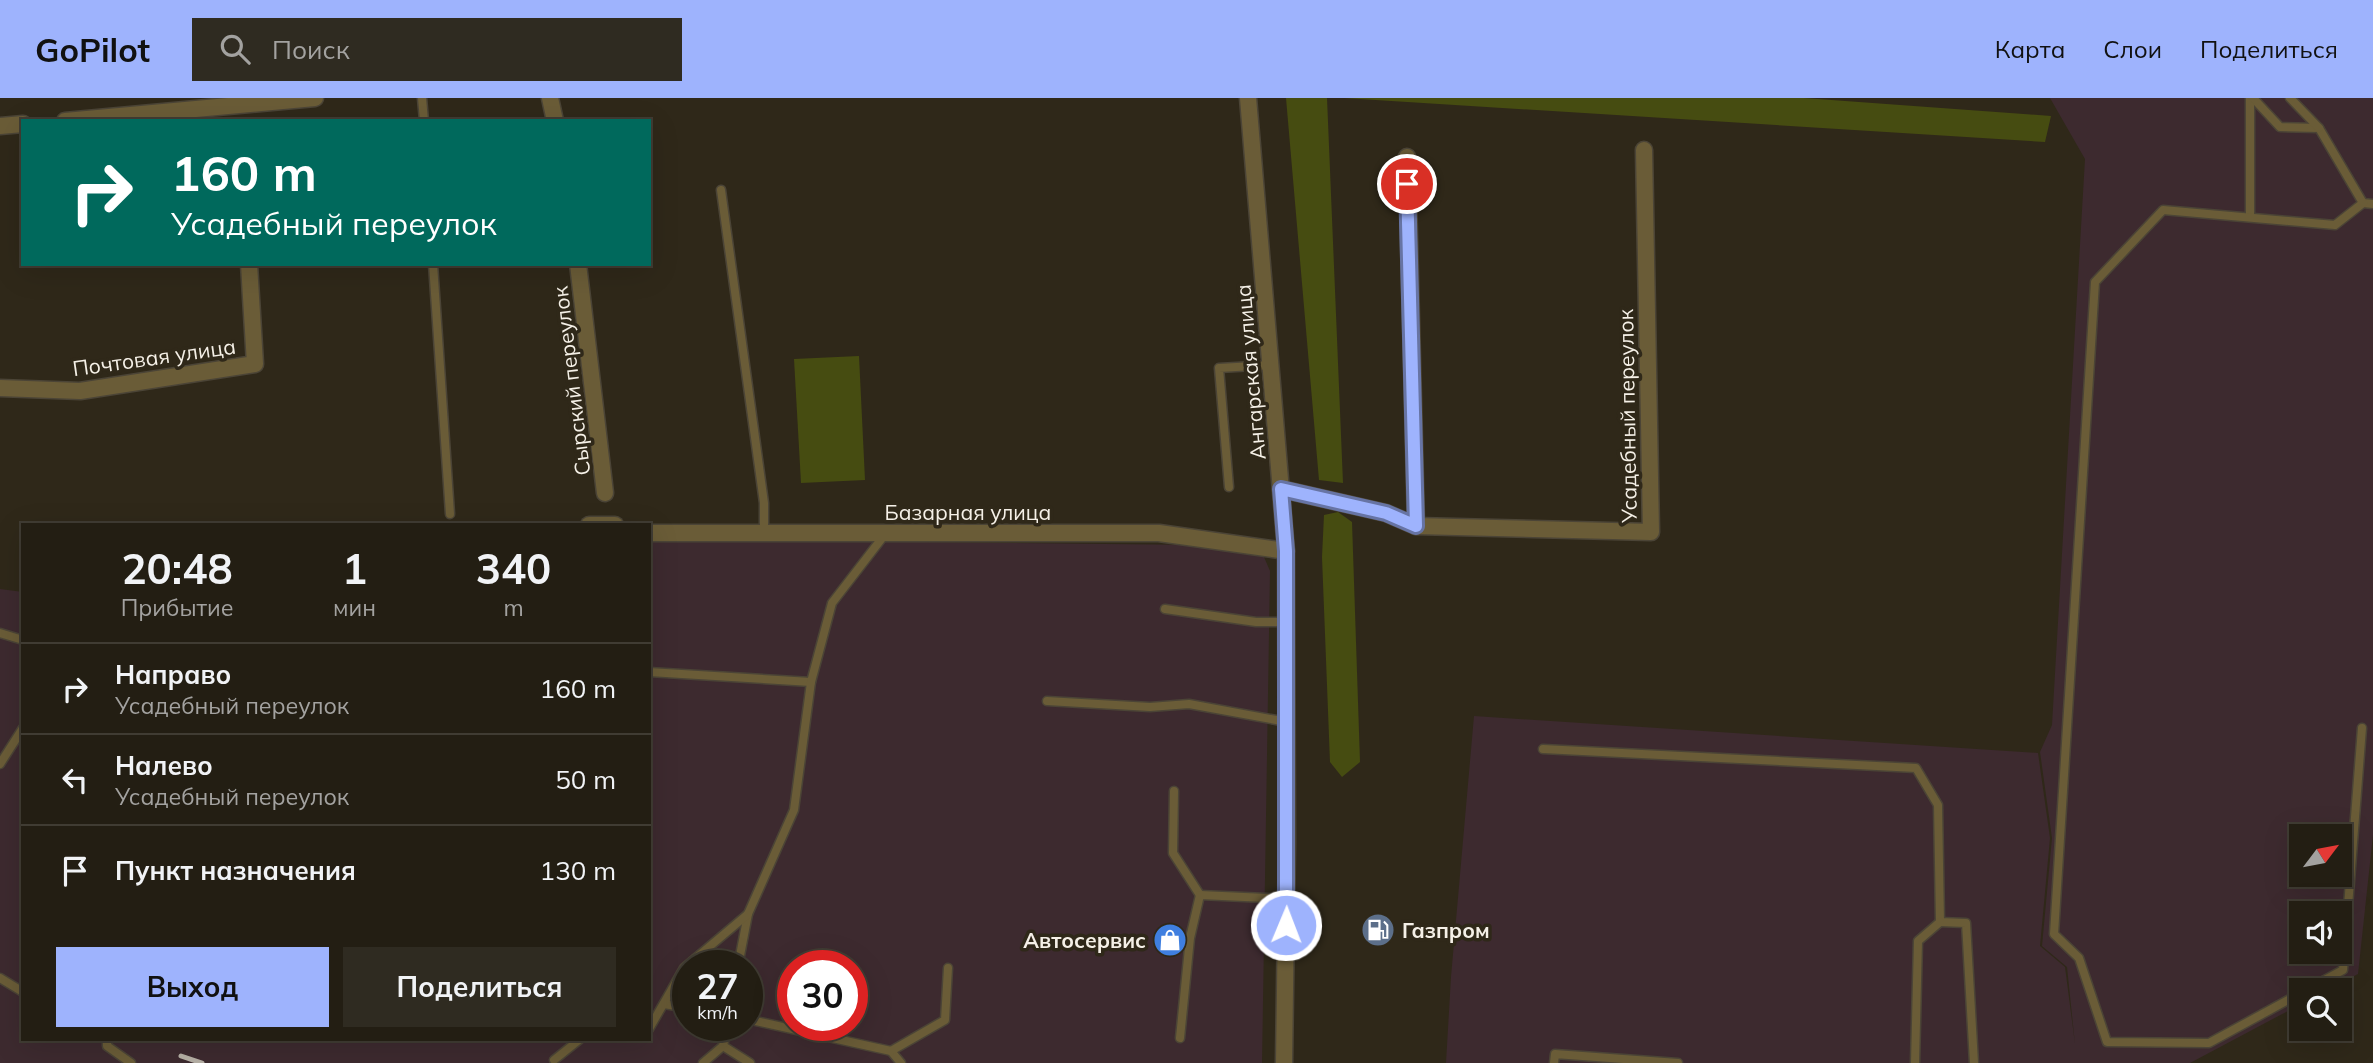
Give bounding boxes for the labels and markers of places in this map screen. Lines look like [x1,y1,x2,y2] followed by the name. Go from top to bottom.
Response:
[1377,154,1437,214] pin
[1359,911,1397,949] fuel station icon: Газпром
[1402,917,1490,943] place label: Газпром
[1151,921,1189,959] shop icon: Автосервис
[1023,927,1146,953] place label: Автосервис

